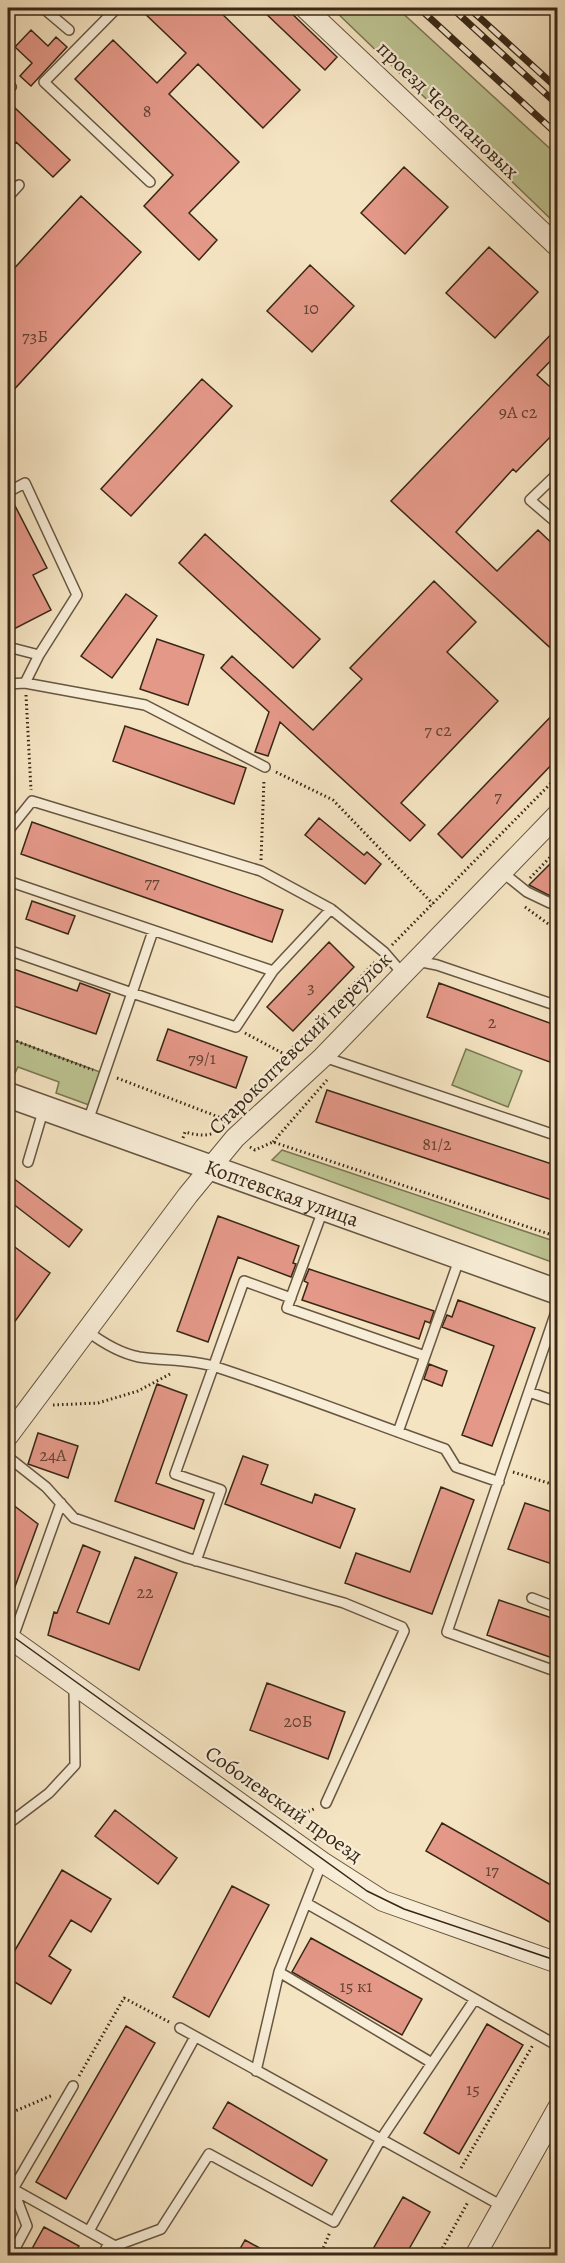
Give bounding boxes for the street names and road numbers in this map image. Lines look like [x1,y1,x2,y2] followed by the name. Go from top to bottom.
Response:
[371,35,526,186] street label: проезд Черепановых
[202,945,398,1141] street label: Старокоптевский переулок
[201,1153,363,1234] street label: Коптевская улица
[200,1739,368,1869] street label: Соболевский проезд

